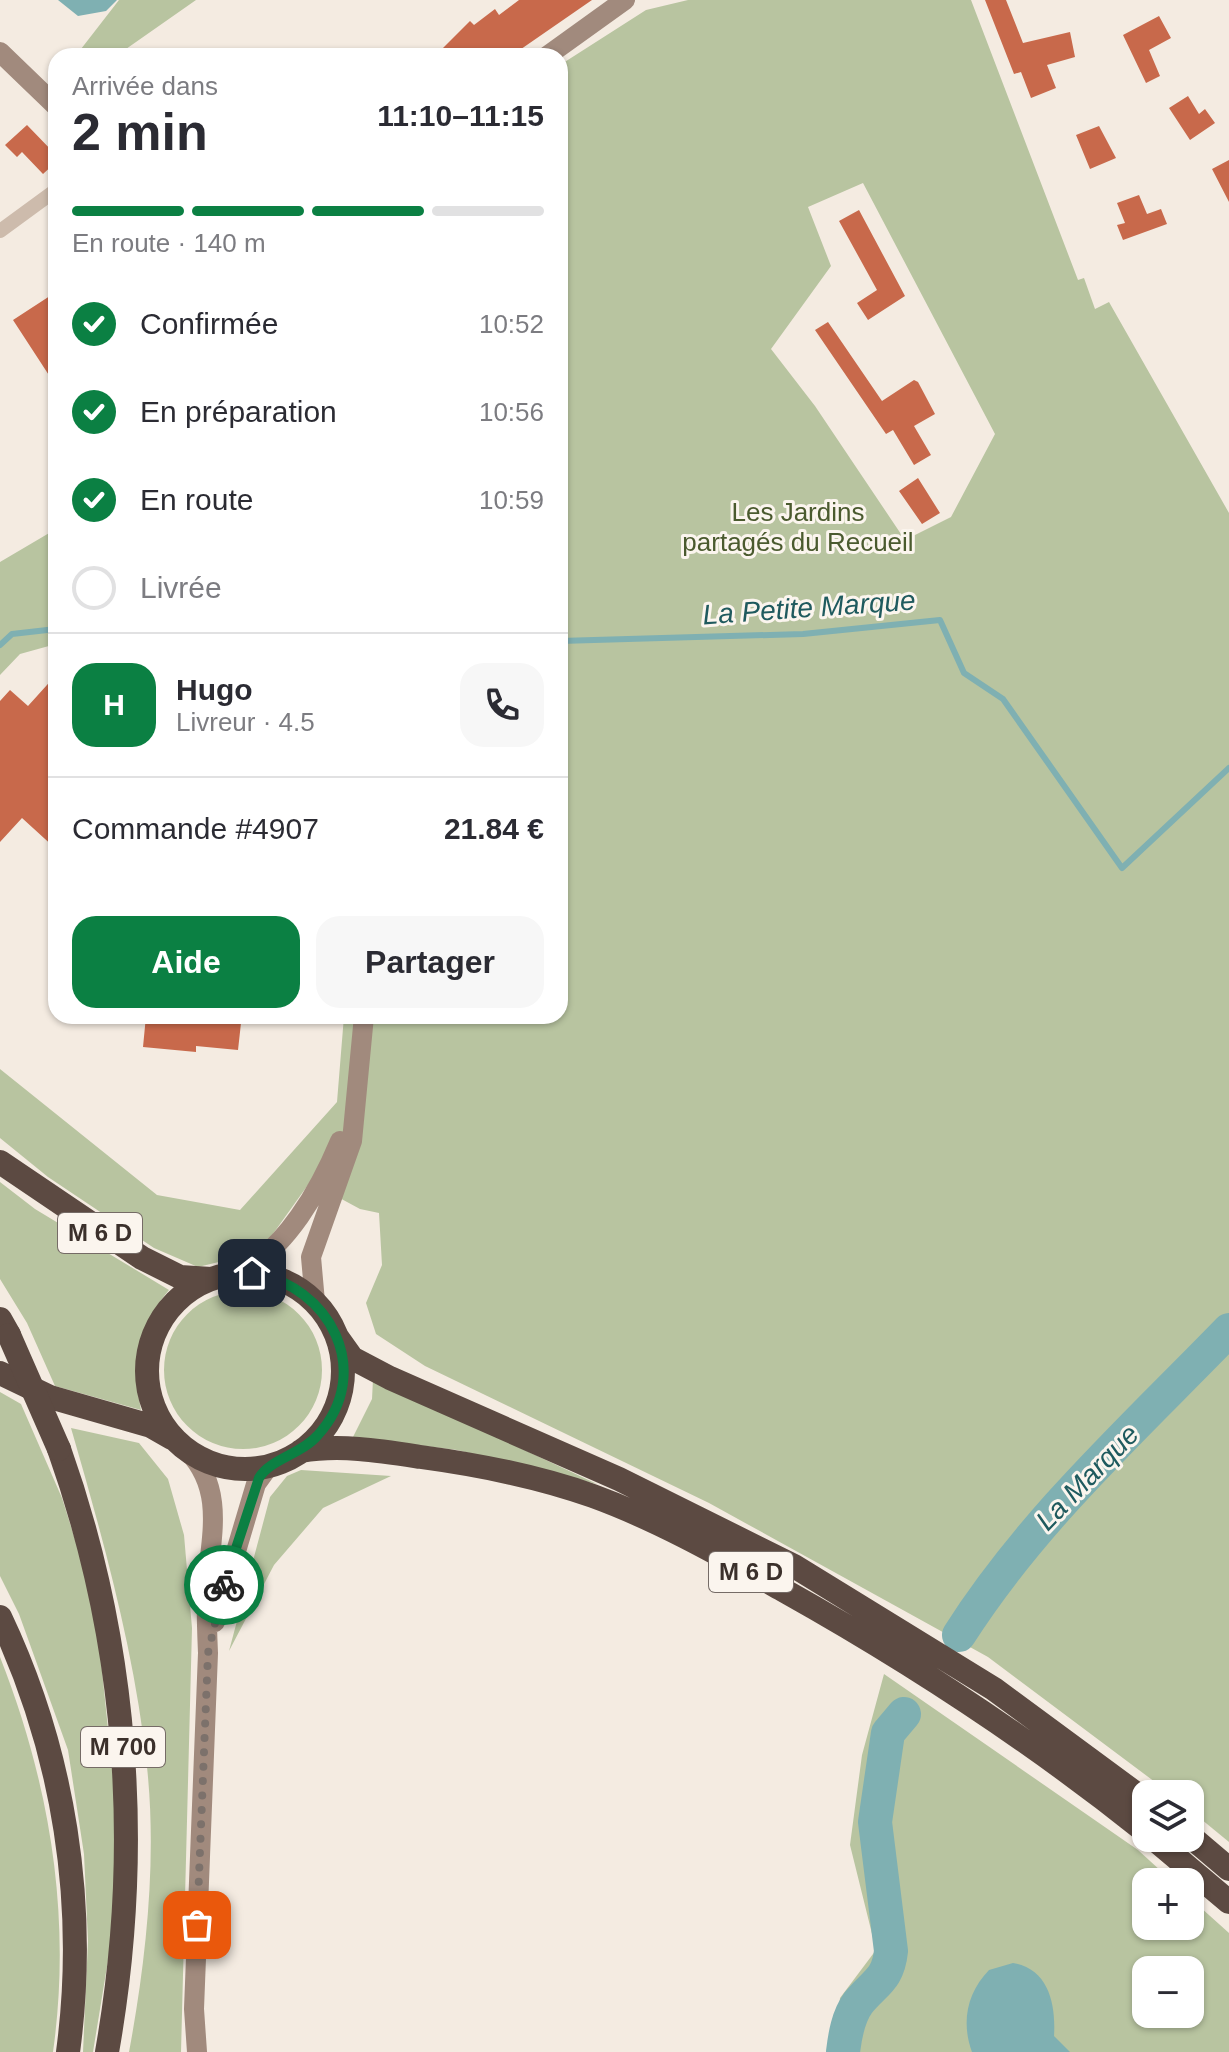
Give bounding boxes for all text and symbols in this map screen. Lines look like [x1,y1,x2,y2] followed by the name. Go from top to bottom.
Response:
[72,71,218,101] text: Arrivée dans
[377,99,544,132] text: 11:10–11:15
[72,103,208,161] text: 2 min
[72,228,266,258] text: En route · 140 m
[72,302,116,346] icon: check
[140,307,278,340] text: Confirmée
[479,309,544,339] text: 10:52
[72,390,116,434] icon: check
[140,395,337,428] text: En préparation
[479,397,544,427] text: 10:56
[72,478,116,522] icon: check
[140,483,253,516] text: En route
[479,485,544,515] text: 10:59
[682,497,914,557] park label: Les Jardins partagés du Recueil
[140,571,222,604] text: Livrée
[702,585,916,630] water label: La Petite Marque
[460,663,544,747] button: phone
[176,673,253,706] text: Hugo
[103,688,125,721] text: H
[176,707,315,737] text: Livreur · 4.5
[72,812,319,845] text: Commande #4907
[444,812,544,845] text: 21.84 €
[72,916,300,1008] button: Aide
[316,916,544,1008] button: Partager
[58,1213,142,1253] road number: M 6 D
[218,1239,286,1307] pin
[230,1251,274,1295] icon: home
[1030,1418,1145,1536] water label: La Marque
[184,1545,264,1625] courier
[709,1552,793,1592] road number: M 6 D
[202,1563,246,1607] icon: bike
[81,1727,165,1767] road number: M 700
[1132,1780,1204,2028] map controls
[1132,1780,1204,1852] button: layers
[1132,1868,1204,1940] button: +
[163,1891,231,1959] pin
[175,1903,219,1947] icon: bag
[1132,1956,1204,2028] button: −

